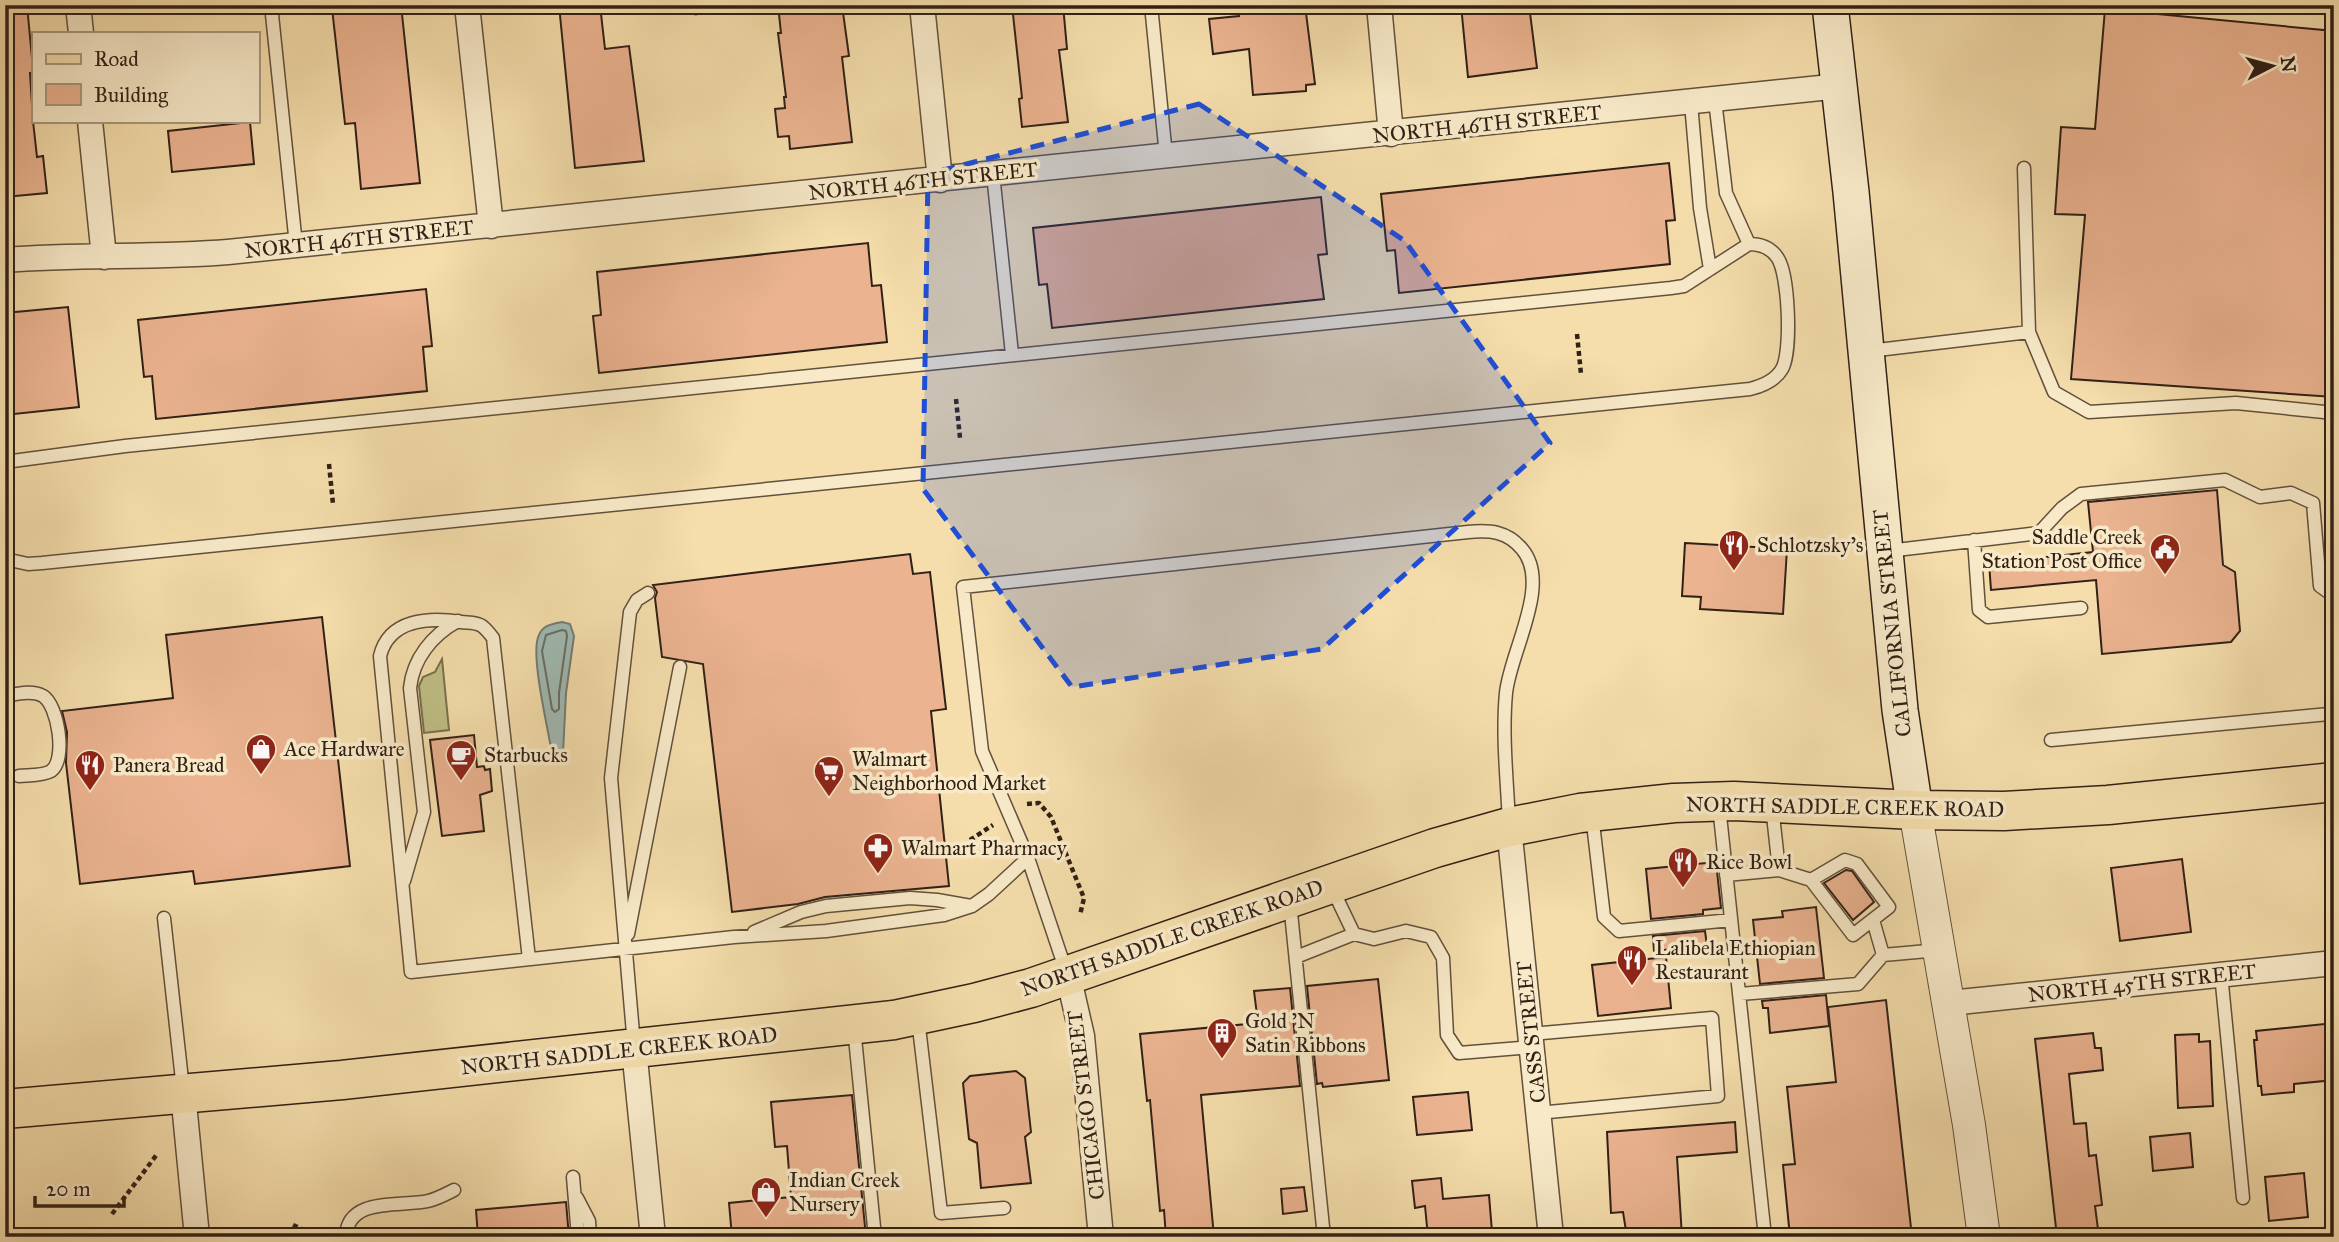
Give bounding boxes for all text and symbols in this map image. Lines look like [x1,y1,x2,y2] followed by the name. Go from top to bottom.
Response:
[32,32,259,122] legend
[2238,32,2308,102] north arrow
[94,46,139,72] text: Road
[2276,55,2301,73] text: N
[94,82,168,108] text: Building
[1371,99,1603,149] street label: NORTH 46TH STREET
[807,156,1039,206] street label: NORTH 46TH STREET
[243,214,475,264] street label: NORTH 46TH STREET
[1867,508,1917,738] street label: CALIFORNIA STREET
[1982,524,2142,574] place label: Saddle Creek Station Post Office
[1717,528,1751,572] restaurant icon: Schlotzsky's
[1757,532,1863,558] place label: Schlotzsky's
[2148,532,2182,576] public building icon: Saddle Creek Station Post Office
[244,732,278,776] shop icon: Ace Hardware
[283,736,405,762] place label: Ace Hardware
[444,738,478,782] cafe icon: Starbucks
[484,742,568,768] place label: Starbucks
[852,746,1047,796] place label: Walmart Neighborhood Market
[73,748,107,792] restaurant icon: Panera Bread
[113,752,225,778] place label: Panera Bread
[812,754,846,798] supermarket icon: Walmart Neighborhood Market
[1686,791,2004,823] street label: NORTH SADDLE CREEK ROAD
[861,831,895,875] pharmacy icon: Walmart Pharmacy
[901,835,1068,861] place label: Walmart Pharmacy
[1666,845,1700,889] restaurant icon: Rice Bowl
[1706,849,1793,875] place label: Rice Bowl
[1017,874,1327,1002] street label: NORTH SADDLE CREEK ROAD
[1655,935,1816,985] place label: Lalibela Ethiopian Restaurant
[1615,943,1649,987] restaurant icon: Lalibela Ethiopian Restaurant
[2027,958,2257,1008] street label: NORTH 45TH STREET
[1511,960,1551,1104] street label: CASS STREET
[1245,1008,1366,1058] place label: Gold 'N Satin Ribbons
[1061,1009,1111,1201] street label: CHICAGO STREET
[1205,1016,1239,1060] building icon: Gold 'N Satin Ribbons
[459,1021,779,1081] street label: NORTH SADDLE CREEK ROAD
[35,1165,124,1209] scale bar
[789,1167,900,1217] place label: Indian Creek Nursery
[749,1175,783,1219] shop icon: Indian Creek Nursery
[46,1176,91,1202] text: 20 m

